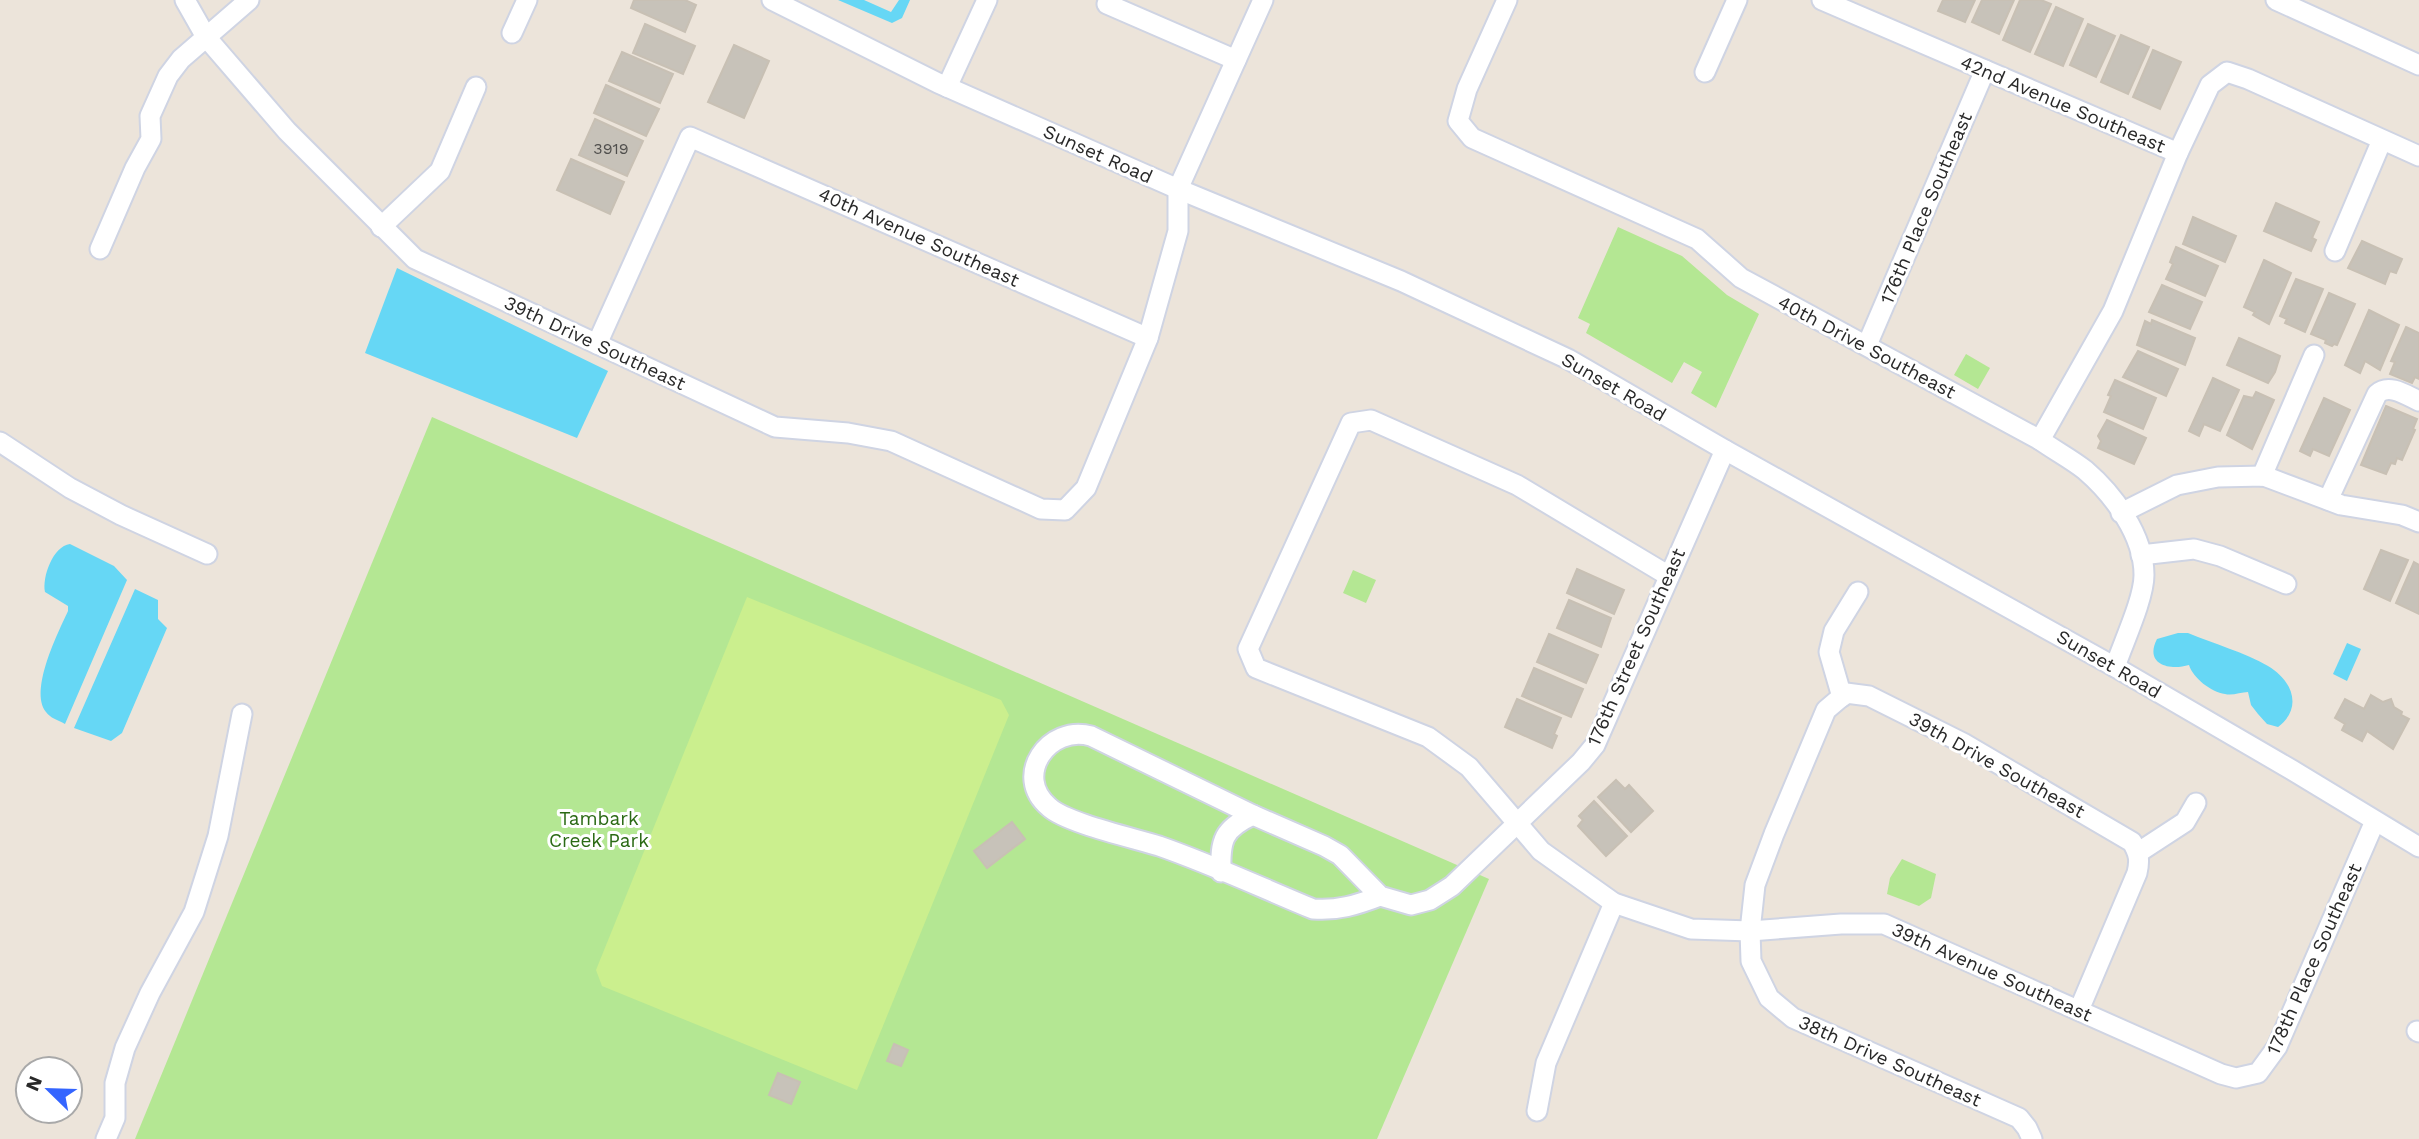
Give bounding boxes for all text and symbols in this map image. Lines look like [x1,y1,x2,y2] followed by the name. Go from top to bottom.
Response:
[1957,50,2169,158] street label: 42nd Avenue Southeast
[1875,108,1977,307] street label: 176th Place Southeast
[1040,120,1156,188] street label: Sunset Road
[593,139,629,158] house number: 3919
[815,182,1023,292] street label: 40th Avenue Southeast
[1774,290,1960,404] street label: 40th Drive Southeast
[501,291,689,395] street label: 39th Drive Southeast
[1558,348,1670,426] street label: Sunset Road
[1582,545,1690,749] street label: 176th Street Southeast
[2053,625,2165,703] street label: Sunset Road
[1905,707,2089,823] street label: 39th Drive Southeast
[549,807,649,852] park label: Tambark Creek Park
[2261,860,2367,1058] street label: 178th Place Southeast
[1888,917,2096,1027] street label: 39th Avenue Southeast
[1795,1010,1985,1112] street label: 38th Drive Southeast
[14,1055,84,1125] north arrow
[20,1073,47,1095] text: N

